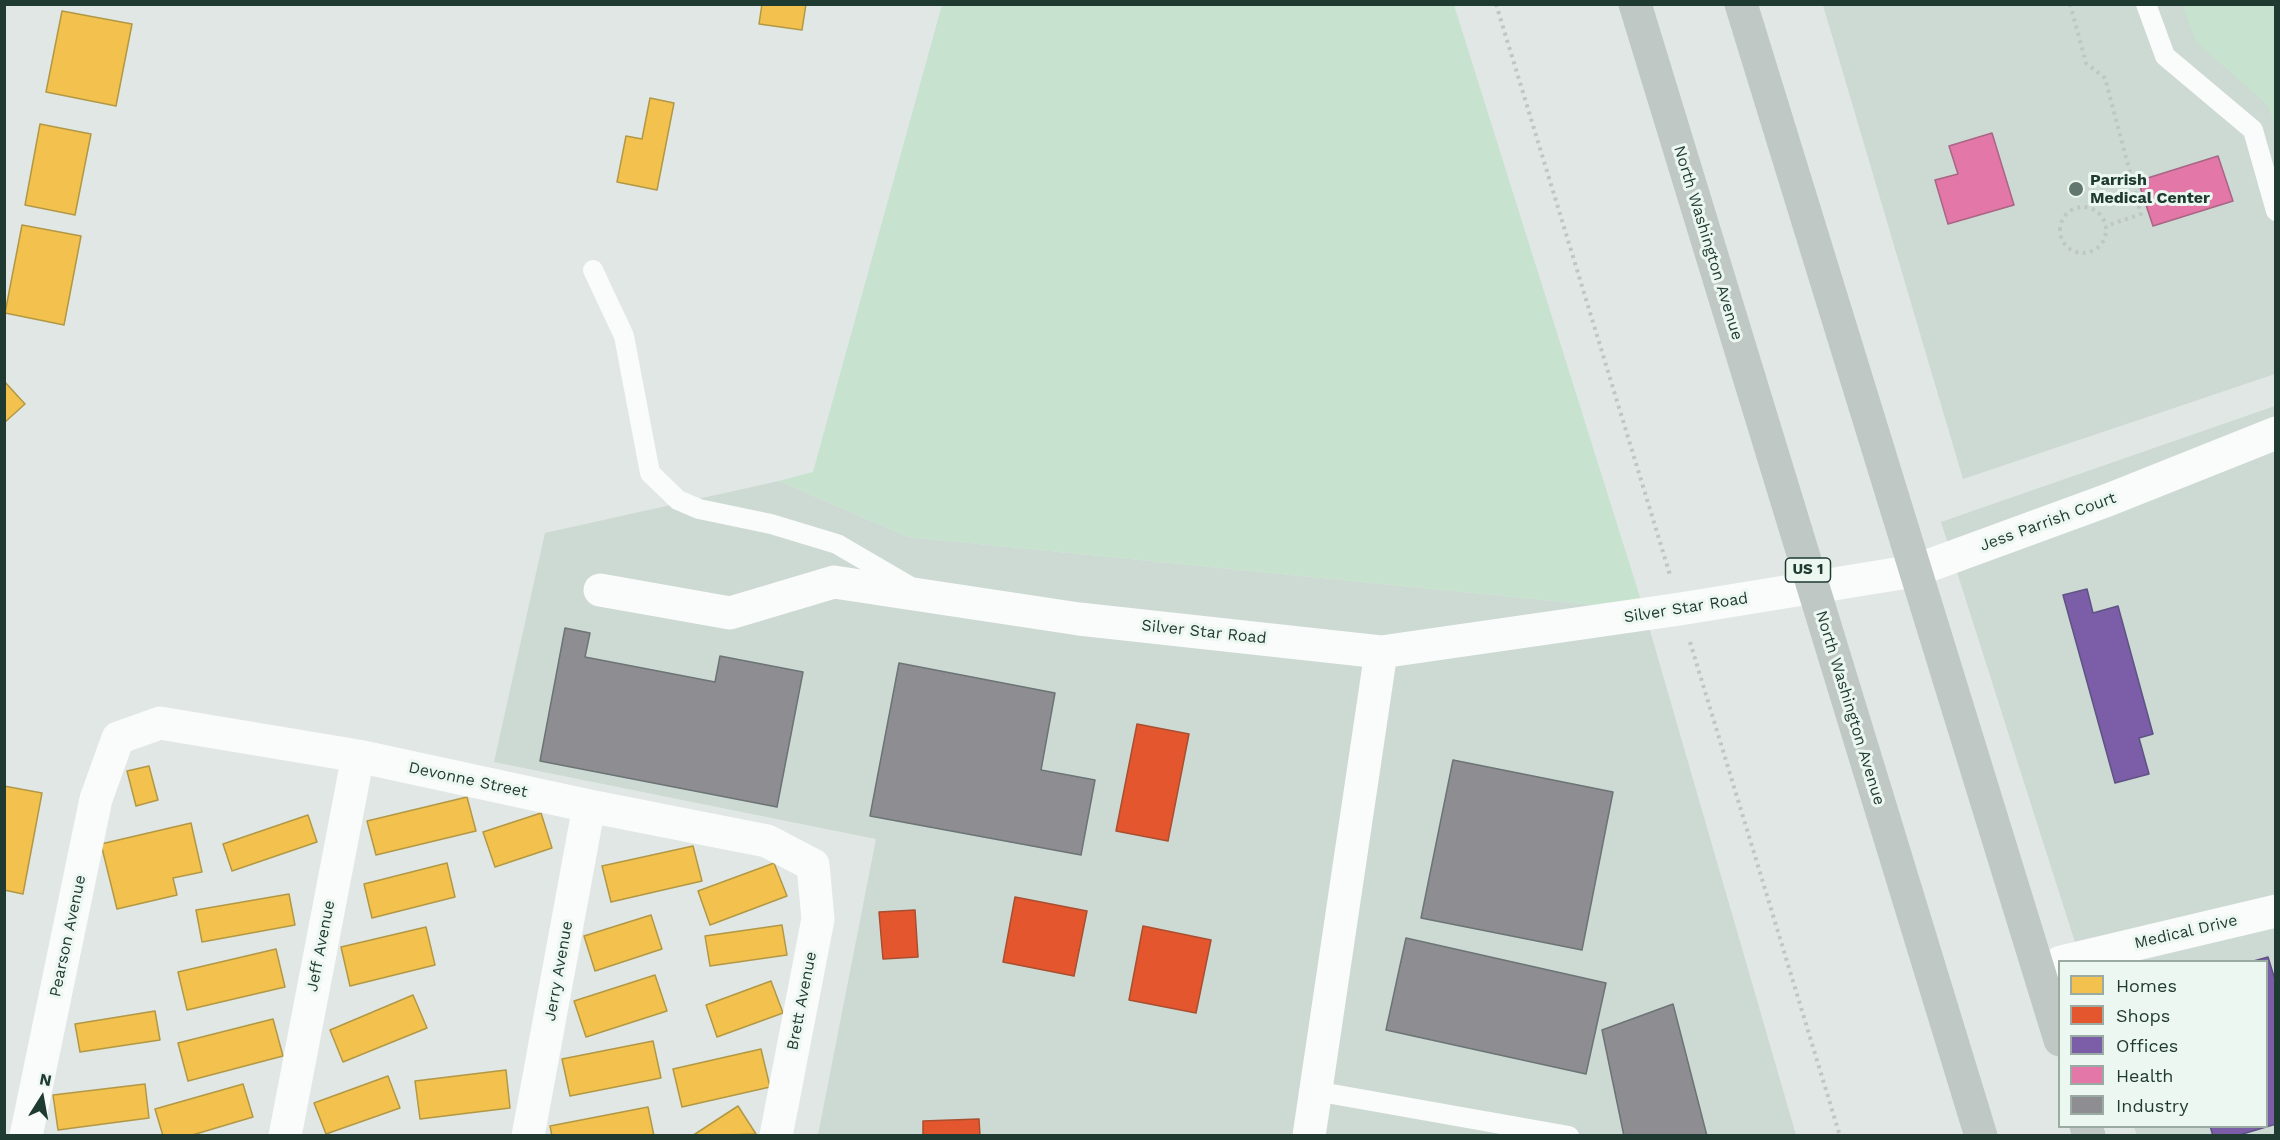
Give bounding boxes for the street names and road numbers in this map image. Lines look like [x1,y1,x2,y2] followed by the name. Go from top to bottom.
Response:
[1669,143,1747,343] street label: North Washington Avenue
[1977,488,2119,556] street label: Jess Parrish Court
[1786,558,1830,582] road number: US 1
[1622,589,1750,627] street label: Silver Star Road
[1811,608,1889,808] street label: North Washington Avenue
[1141,616,1267,648] street label: Silver Star Road
[407,758,529,802] street label: Devonne Street
[46,873,90,999] street label: Pearson Avenue
[303,899,339,993] street label: Jeff Avenue
[2133,911,2239,953] street label: Medical Drive
[541,919,577,1023] street label: Jerry Avenue
[783,950,821,1052] street label: Brett Avenue

